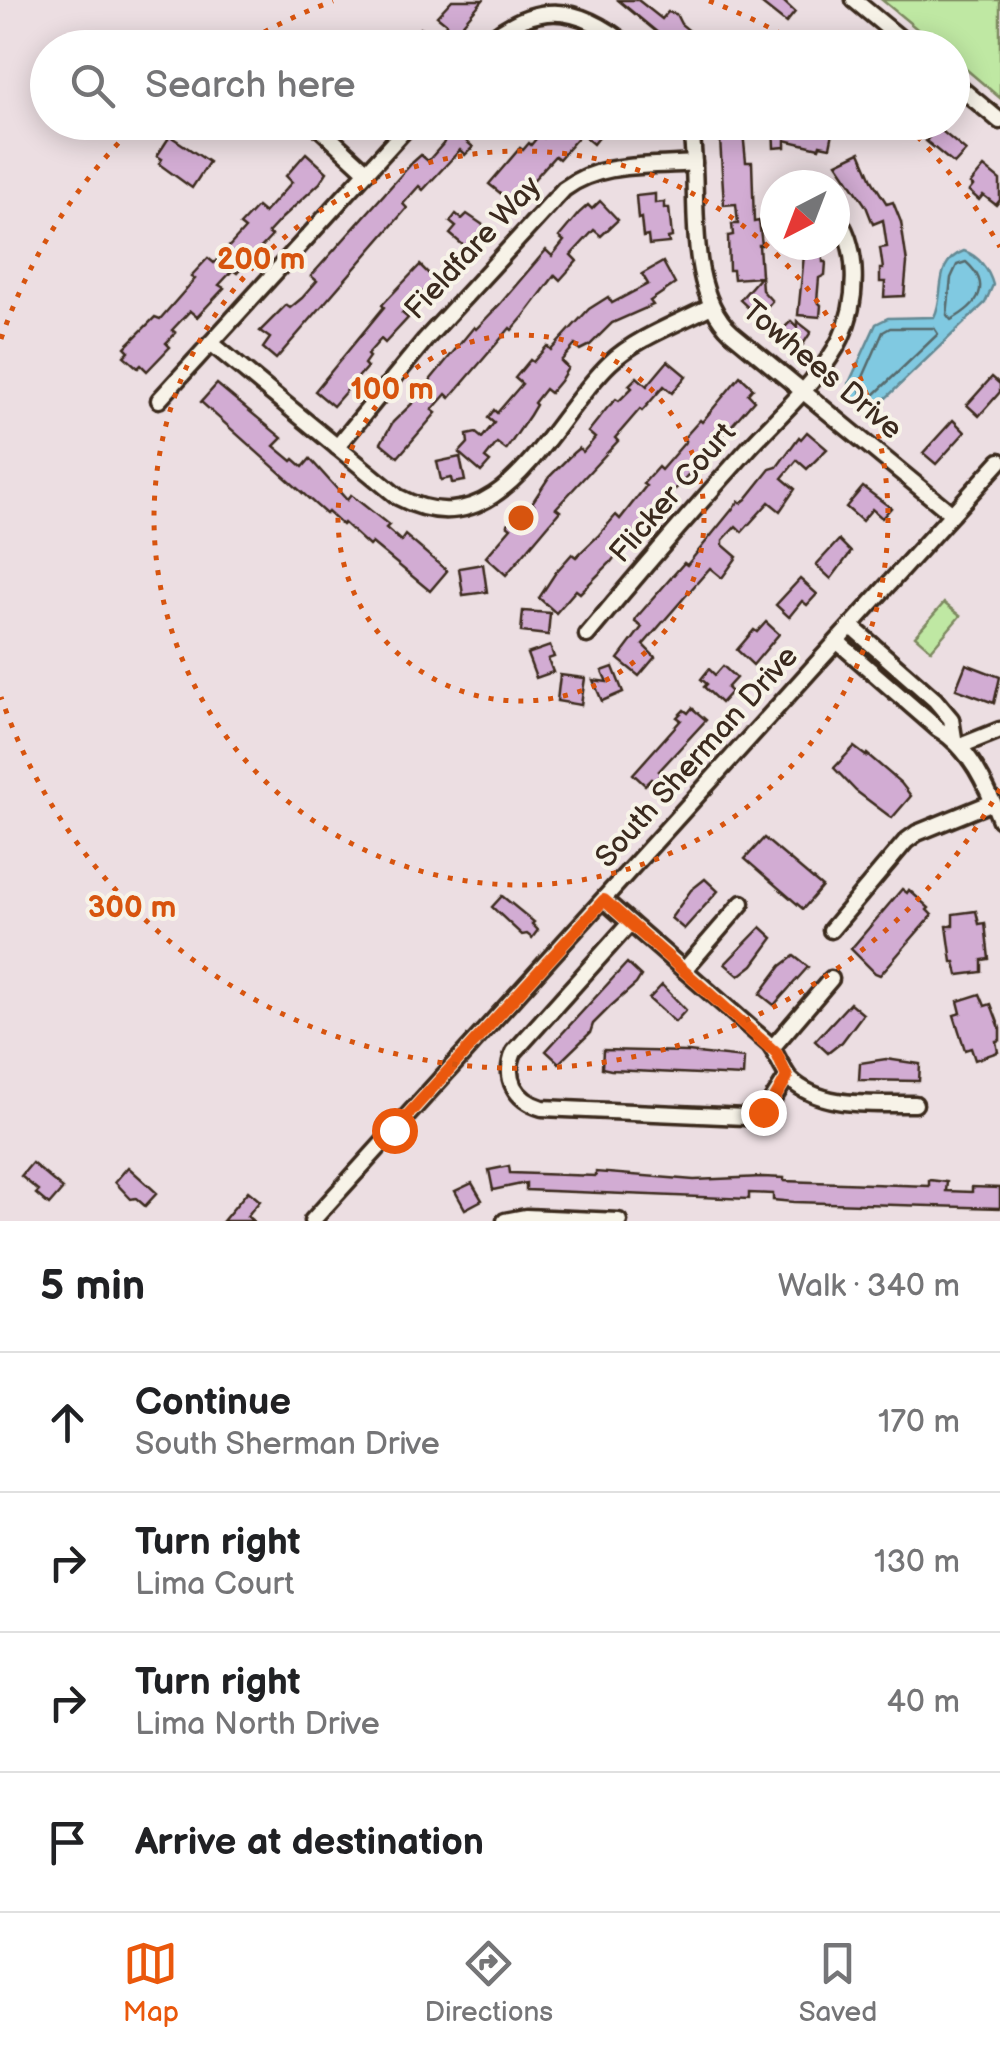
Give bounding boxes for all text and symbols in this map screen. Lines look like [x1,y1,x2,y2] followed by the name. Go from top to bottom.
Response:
[30,30,970,140] search box
[65,58,120,113] icon: search
[145,63,356,108] text: Search here
[398,169,549,327] street label: Fieldfare Way
[760,170,850,260] north arrow
[217,242,305,278] text: 200 m
[735,293,909,447] street label: Towhees Drive
[350,372,434,408] text: 100 m
[602,416,744,570] street label: Flicker Court
[503,500,539,536] centre of rings
[588,639,806,875] street label: South Sherman Drive
[88,890,176,926] text: 300 m
[741,1090,787,1136] route end
[372,1108,418,1154] route start
[40,1261,145,1312] text: 5 min
[778,1267,960,1306] text: Walk · 340 m
[135,1380,291,1425] text: Continue
[40,1395,95,1450] icon: ahead
[878,1403,960,1442] text: 170 m
[135,1425,440,1464] text: South Sherman Drive
[135,1520,300,1565] text: Turn right
[40,1535,95,1590] icon: right
[874,1543,960,1582] text: 130 m
[135,1565,294,1604] text: Lima Court
[135,1660,300,1705] text: Turn right
[40,1675,95,1730] icon: right
[887,1683,960,1722] text: 40 m
[135,1705,380,1744] text: Lima North Drive
[40,1815,95,1870] icon: arrive
[135,1820,484,1865] text: Arrive at destination
[123,1936,179,2029] tab: Map
[424,1936,553,2029] tab: Directions
[799,1936,877,2029] tab: Saved

